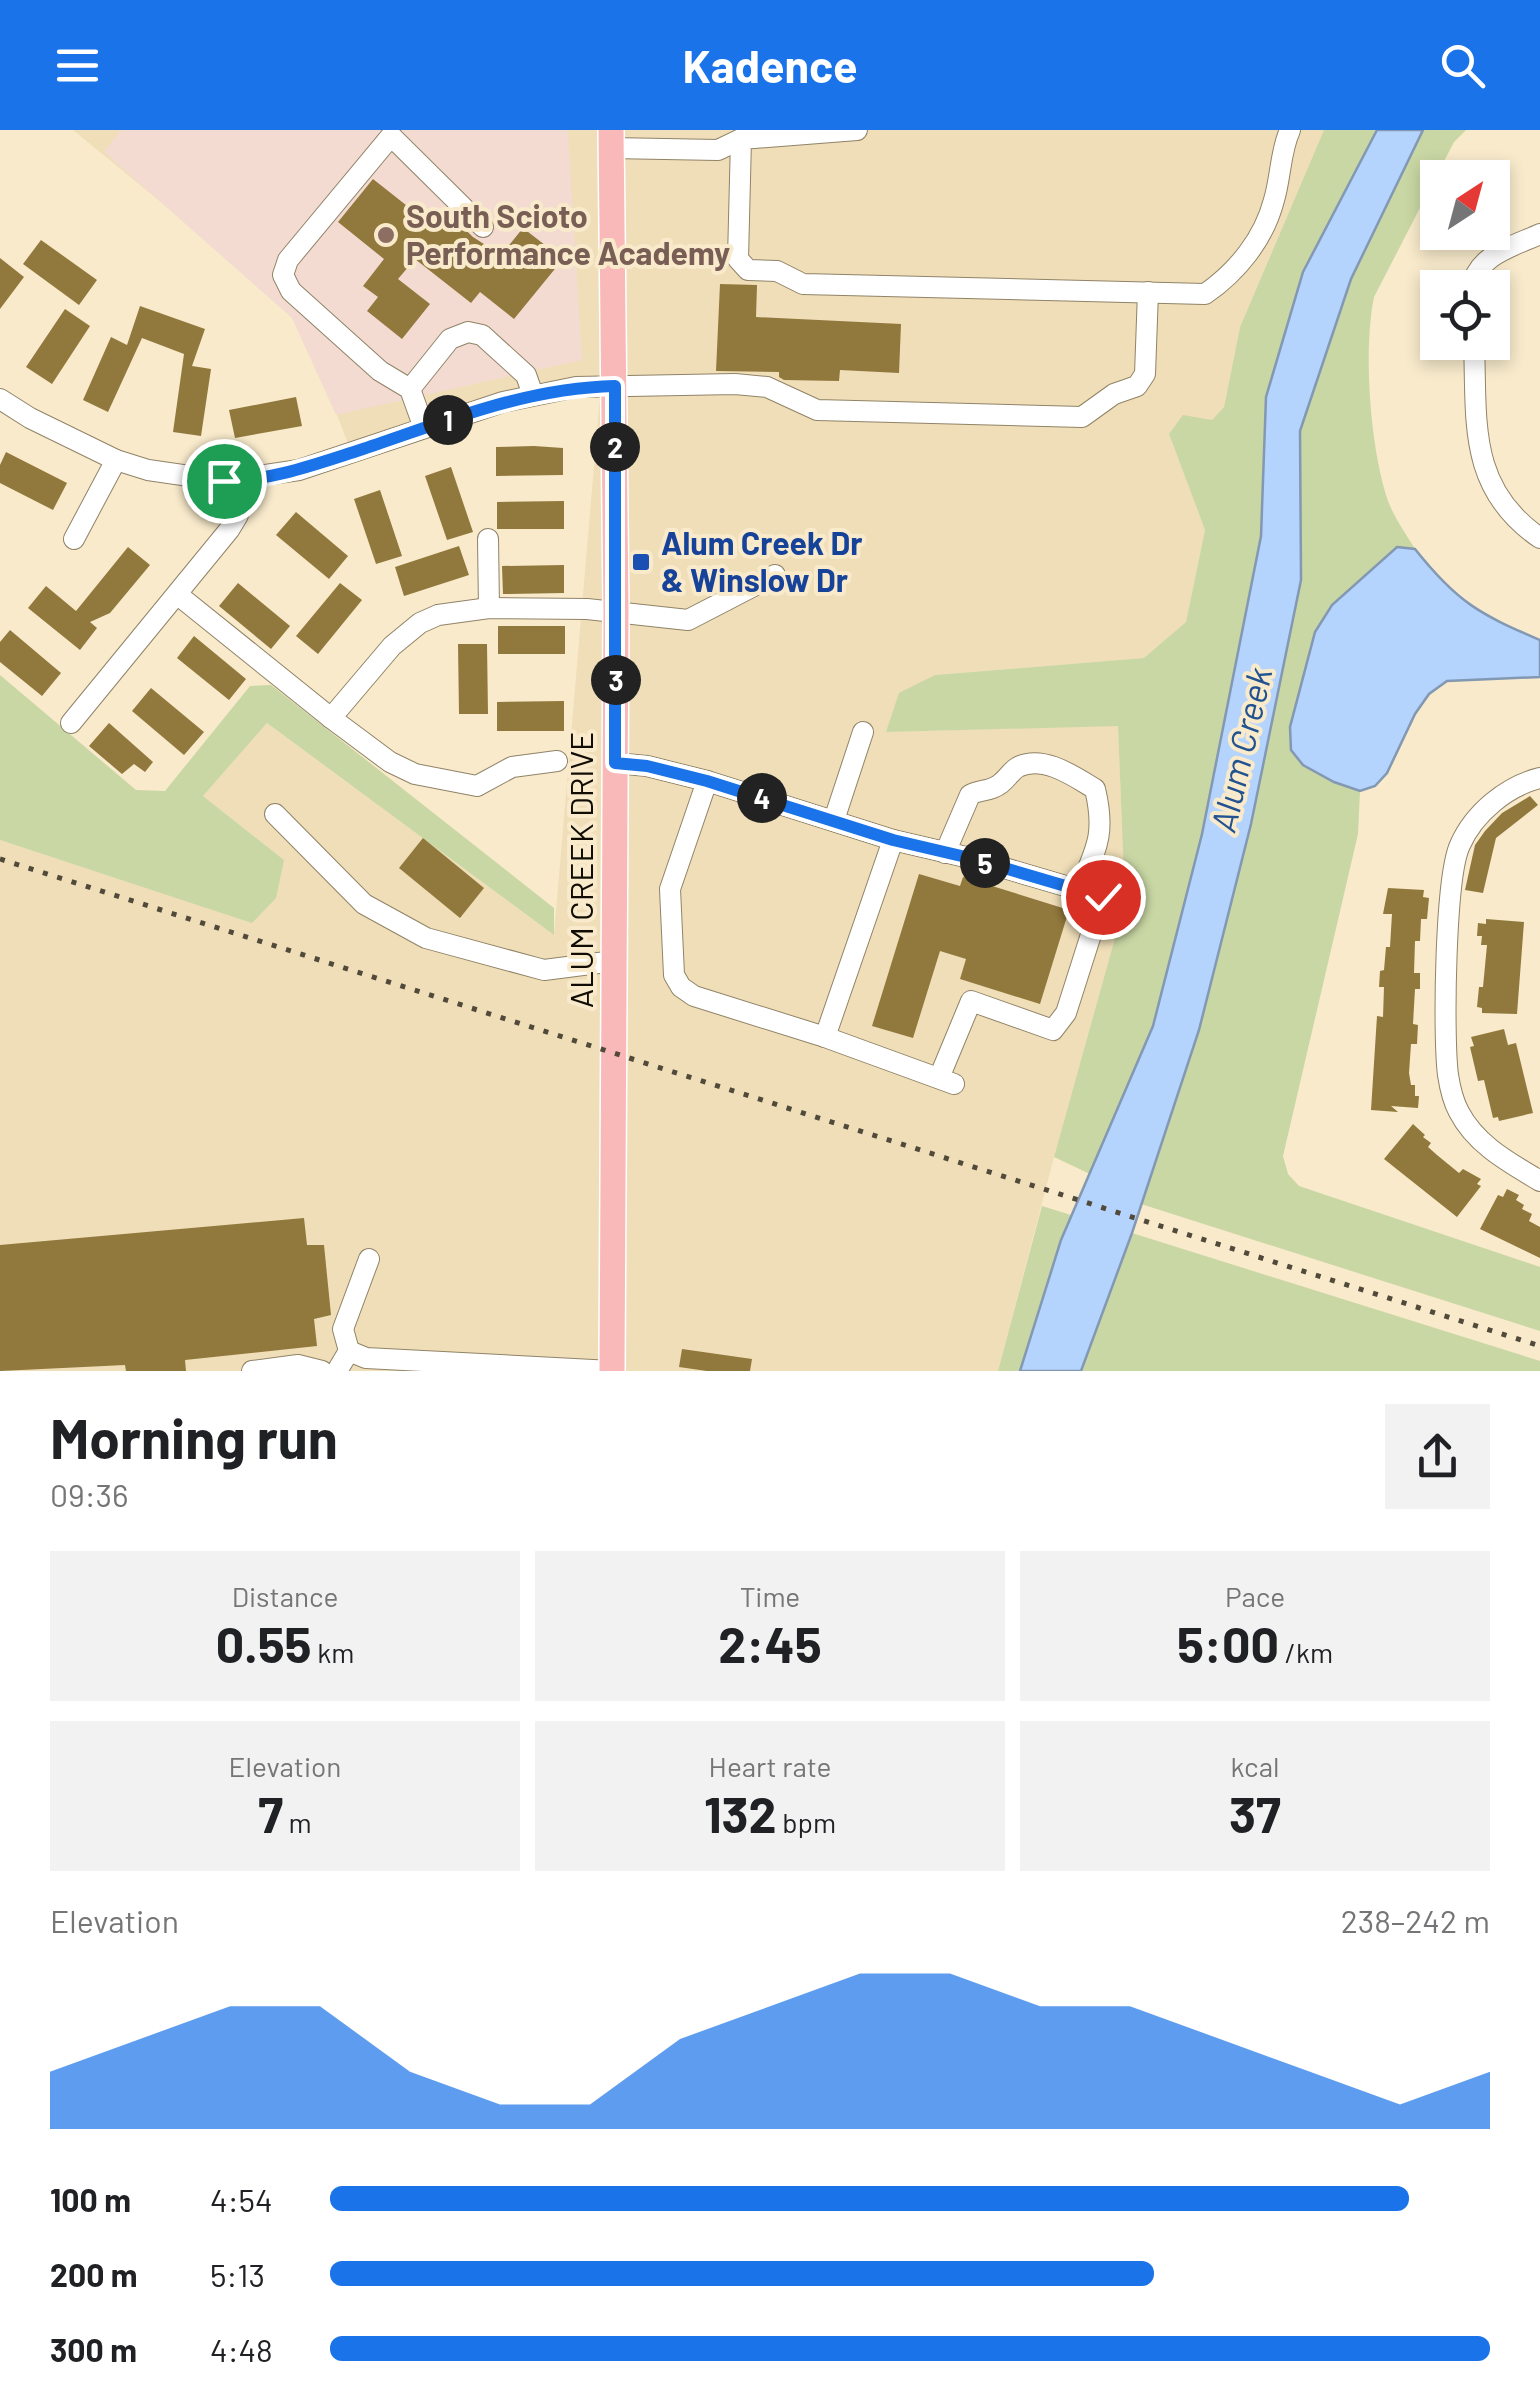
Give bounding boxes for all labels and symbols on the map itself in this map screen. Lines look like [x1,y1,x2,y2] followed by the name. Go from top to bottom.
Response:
[1420,160,1510,250] north arrow
[406,196,730,271] place label: South Scioto Performance Academy
[375,224,397,246] marker: South Scioto Performance Academy
[423,395,473,445] pin: 1
[590,422,640,472] pin: 2
[182,439,267,524] pin
[661,523,863,598] place label: Alum Creek Dr & Winslow Dr
[630,551,652,573] marker: Alum Creek Dr & Winslow Dr
[591,655,641,705] pin: 3
[1201,663,1279,836] water label: Alum Creek
[561,732,599,1008] street label: ALUM CREEK DRIVE
[737,773,787,823] pin: 4
[960,838,1010,888] pin: 5
[1061,855,1146,940] pin

